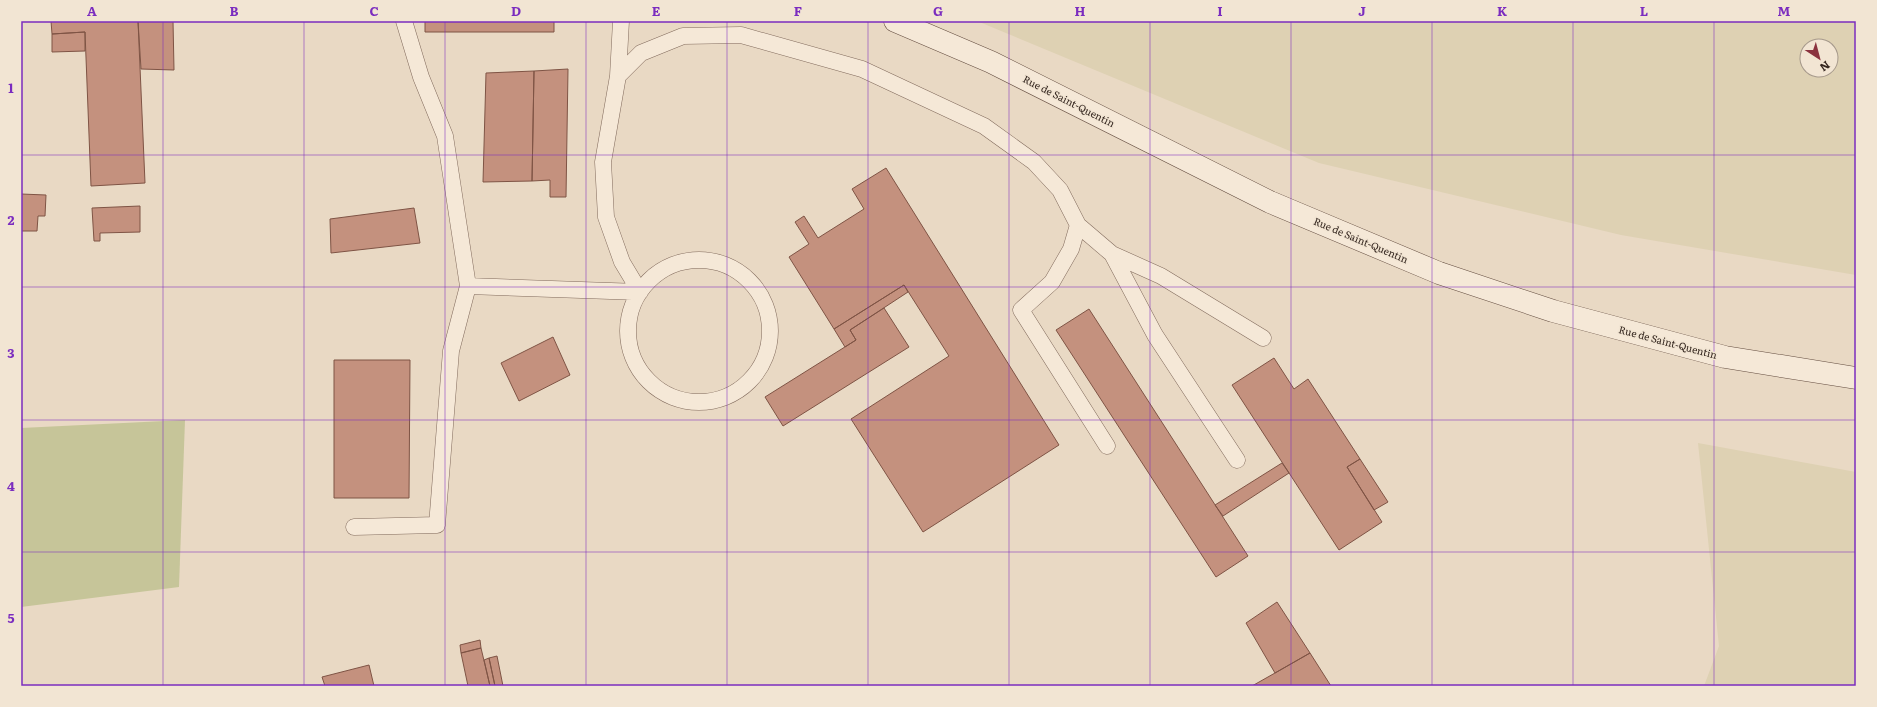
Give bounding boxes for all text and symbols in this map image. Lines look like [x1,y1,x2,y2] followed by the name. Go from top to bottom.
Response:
[87,1,97,20] text: A
[230,1,239,20] text: B
[369,1,379,20] text: C
[511,1,521,20] text: D
[652,1,661,20] text: E
[794,1,802,20] text: F
[933,1,943,20] text: G
[1075,1,1086,20] text: H
[1217,1,1223,20] text: I
[1358,1,1366,20] text: J
[1497,1,1508,20] text: K
[1640,1,1648,20] text: L
[1778,1,1791,20] text: M
[1799,38,1839,78] north arrow
[1817,58,1834,76] text: N
[1021,71,1118,130] street label: Rue de Saint-Quentin
[8,78,14,97] text: 1
[8,210,15,229] text: 2
[1312,213,1411,266] street label: Rue de Saint-Quentin
[1617,321,1719,362] street label: Rue de Saint-Quentin
[7,343,15,362] text: 3
[7,476,15,495] text: 4
[7,608,15,627] text: 5

